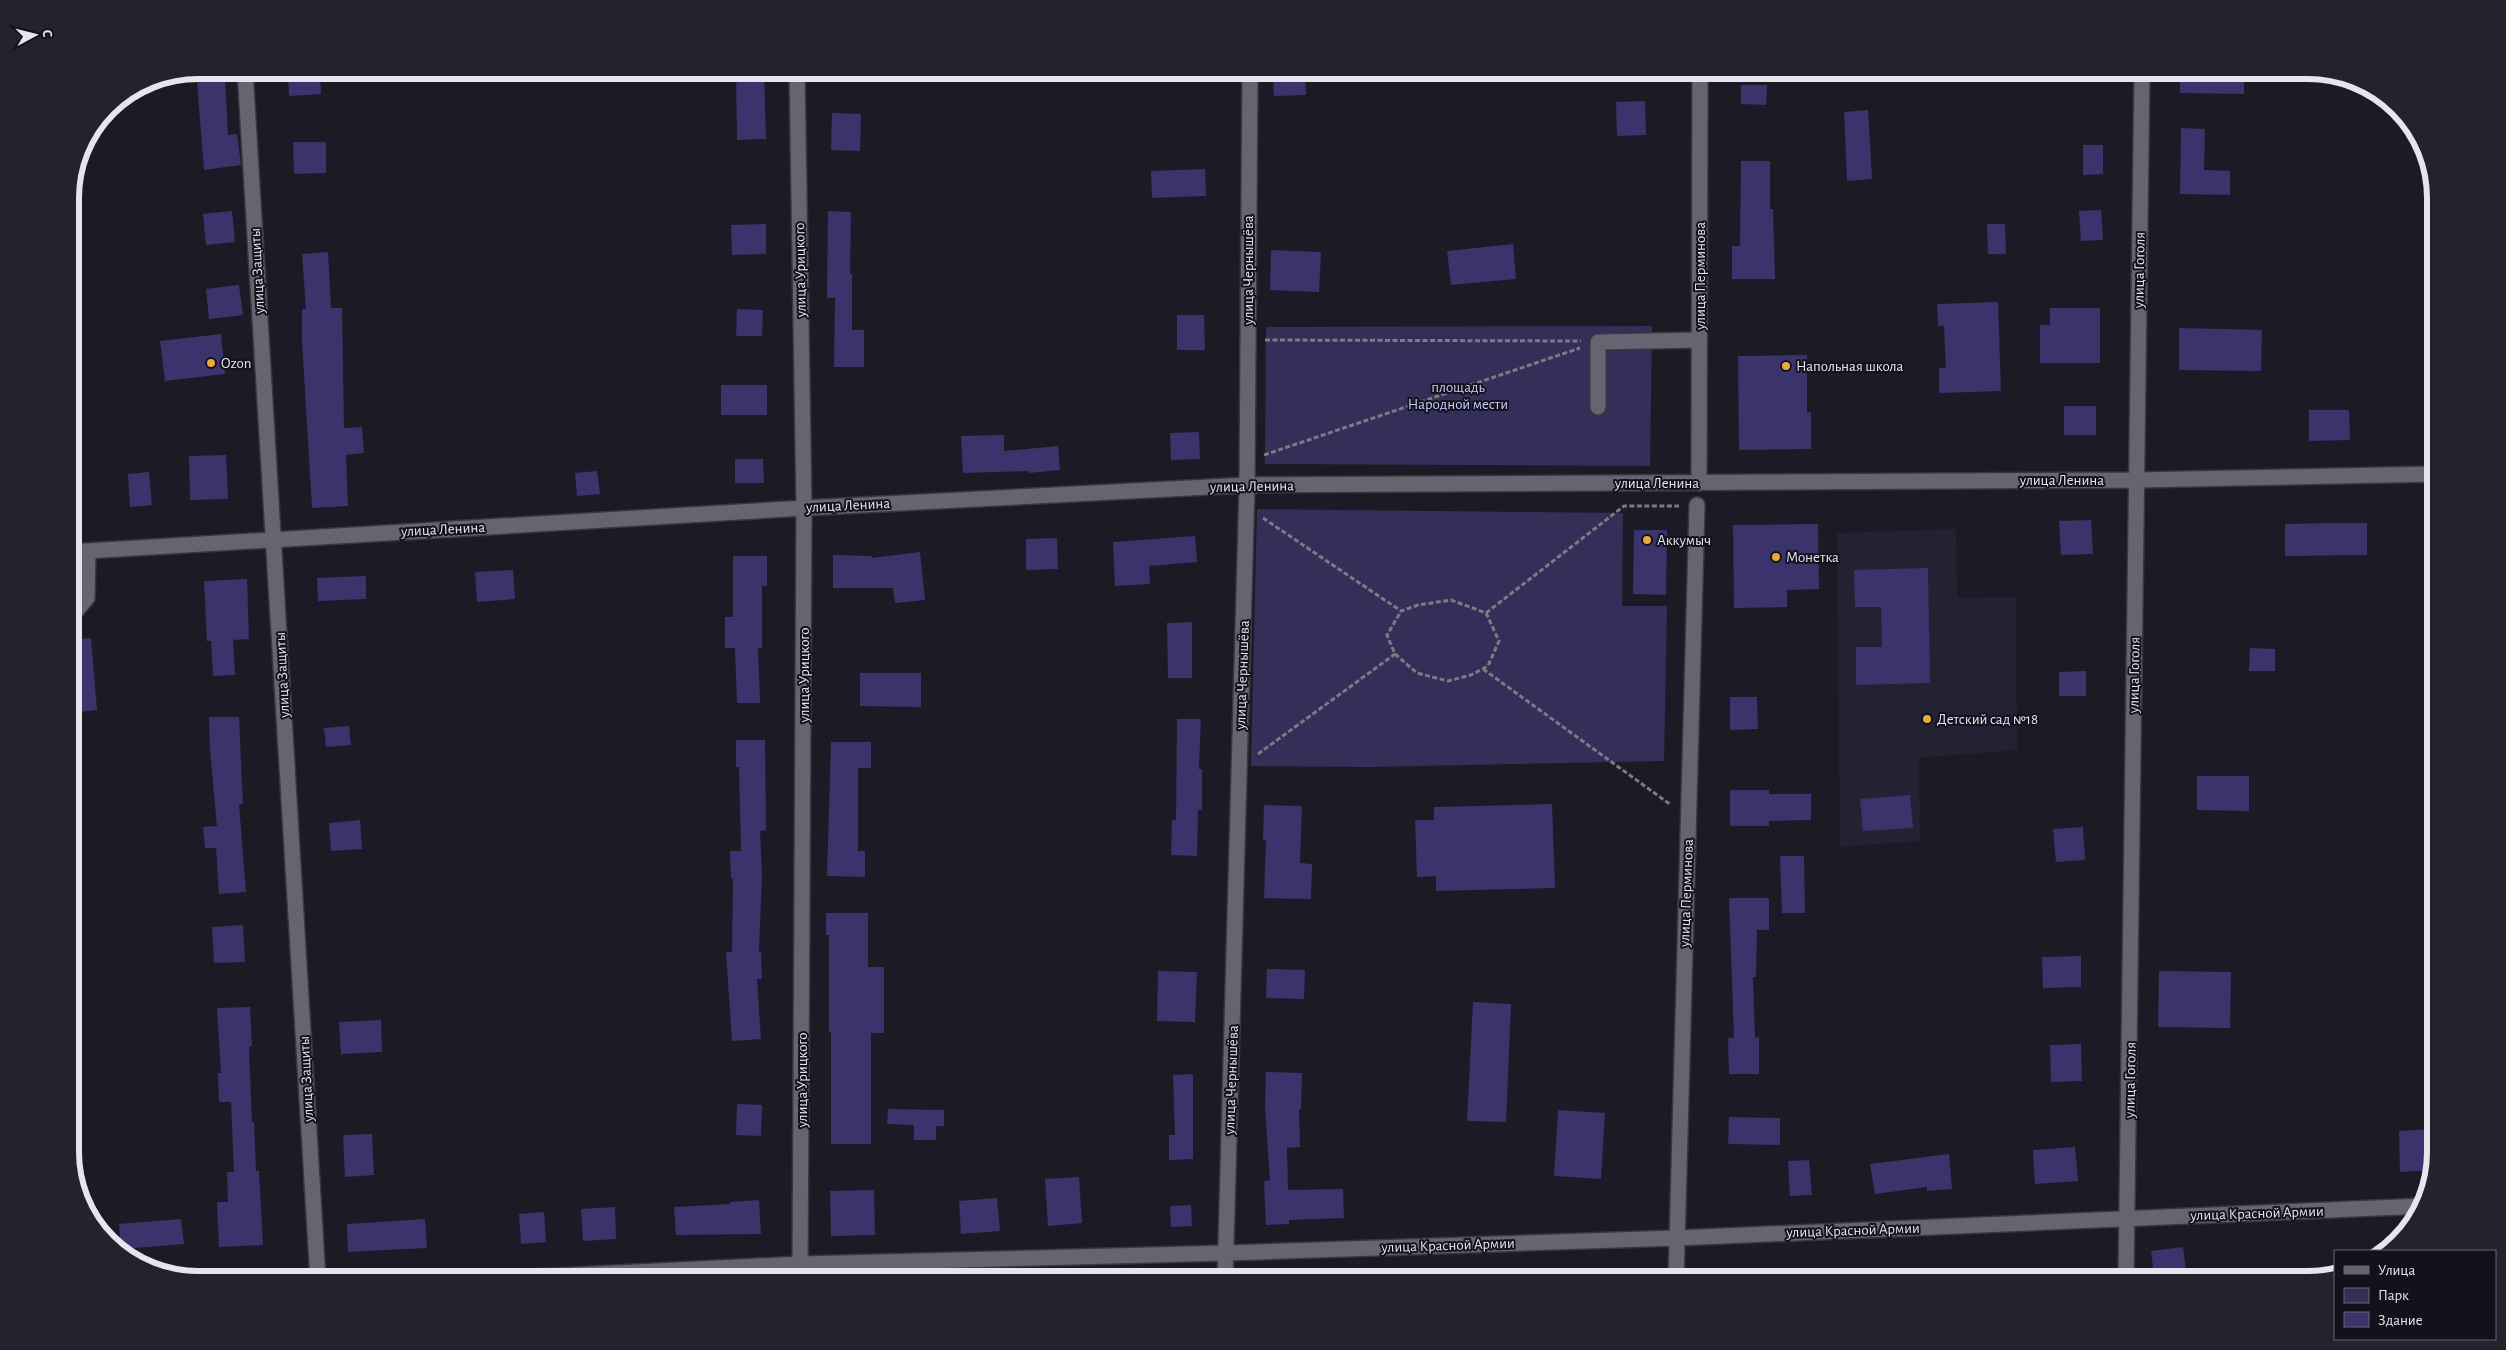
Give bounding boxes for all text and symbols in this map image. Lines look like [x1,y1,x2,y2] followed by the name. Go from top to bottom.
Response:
[10,10,60,60] north arrow
[39,29,54,38] text: С
[1241,215,1256,326] street label: улица Чернышёва
[792,222,809,319] street label: улица Урицкого
[1693,222,1708,331] street label: улица Перминова
[248,228,267,315] street label: улица Защиты
[2131,232,2148,309] street label: улица Гоголя
[221,356,251,371] place label: Ozon
[205,357,217,369] marker: Ozon
[1796,359,1904,374] place label: Напольная школа
[1780,360,1792,372] marker: Напольная школа
[1408,380,1508,412] park label: площадь Народной мести
[2019,473,2104,488] street label: улица Ленина
[1614,476,1699,491] street label: улица Ленина
[1209,478,1294,495] street label: улица Ленина
[805,496,891,515] street label: улица Ленина
[400,520,486,539] street label: улица Ленина
[1657,533,1711,548] place label: Аккумыч
[1641,534,1653,546] marker: Аккумыч
[1786,550,1839,565] place label: Монетка
[1770,551,1782,563] marker: Монетка
[1233,620,1252,731] street label: улица Чернышёва
[797,628,812,723] street label: улица Урицкого
[273,632,292,719] street label: улица Защиты
[2126,637,2143,714] street label: улица Гоголя
[1937,712,2038,727] place label: Детский сад №18
[1921,713,1933,725] marker: Детский сад №18
[1677,839,1696,948] street label: улица Перминова
[1222,1025,1241,1136] street label: улица Чернышёва
[795,1033,810,1128] street label: улица Урицкого
[297,1036,316,1123] street label: улица Защиты
[2122,1042,2139,1119] street label: улица Гоголя
[2189,1204,2324,1223] street label: улица Красной Армии
[1785,1221,1920,1240] street label: улица Красной Армии
[1380,1236,1515,1255] street label: улица Красной Армии
[2334,1250,2496,1340] legend
[2378,1263,2415,1278] text: Улица
[2378,1288,2409,1303] text: Парк
[2378,1313,2423,1328] text: Здание

